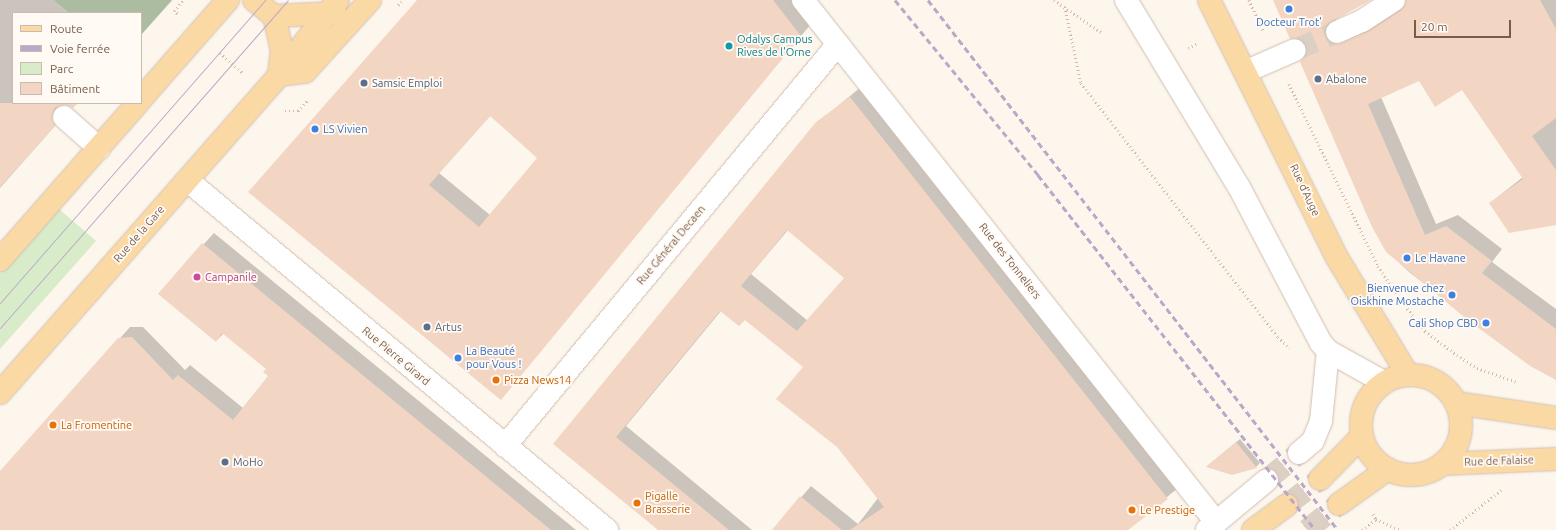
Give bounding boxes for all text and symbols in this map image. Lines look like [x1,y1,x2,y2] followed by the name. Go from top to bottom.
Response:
[1284,4,1294,14] marker: Docteur Trot'
[12,12,142,104] legend
[1416,12,1513,38] scale bar
[1256,15,1322,29] place label: Docteur Trot'
[1421,20,1448,33] text: 20 m
[50,22,83,35] text: Route
[737,33,812,59] place label: Odalys Campus Rives de l'Orne
[724,41,734,51] marker: Odalys Campus Rives de l'Orne
[50,42,110,55] text: Voie ferrée
[50,62,73,75] text: Parc
[1326,72,1367,86] place label: Abalone
[1313,74,1323,84] marker: Abalone
[372,76,442,90] place label: Samsic Emploi
[359,78,369,88] marker: Samsic Emploi
[50,82,100,95] text: Bâtiment
[323,122,367,136] place label: LS Vivien
[310,124,320,134] marker: LS Vivien
[1287,162,1323,218] street label: Rue d'Auge
[111,203,167,265] street label: Rue de la Gare
[634,203,708,287] street label: Rue Général Decaen
[976,220,1044,302] street label: Rue des Tonneliers
[1415,251,1466,265] place label: Le Havane
[1402,253,1412,263] marker: Le Havane
[205,270,257,284] place label: Campanile
[192,272,202,282] marker: Campanile
[1350,282,1444,308] place label: Bienvenue chez Oiskhine Mostache
[1447,290,1457,300] marker: Bienvenue chez Oiskhine Mostache
[1409,316,1478,330] place label: Cali Shop CBD
[1481,318,1491,328] marker: Cali Shop CBD
[435,320,462,334] place label: Artus
[422,322,432,332] marker: Artus
[359,324,433,388] street label: Rue Pierre Girard
[466,345,521,371] place label: La Beauté pour Vous !
[453,353,463,363] marker: La Beauté pour Vous !
[504,373,571,387] place label: Pizza News14
[491,375,501,385] marker: Pizza News14
[61,418,132,432] place label: La Fromentine
[48,420,58,430] marker: La Fromentine
[1464,453,1534,469] street label: Rue de Falaise
[233,455,263,469] place label: MoHo
[220,457,230,467] marker: MoHo
[645,490,690,516] place label: Pigalle Brasserie
[632,498,642,508] marker: Pigalle Brasserie
[1140,503,1195,517] place label: Le Prestige
[1127,505,1137,515] marker: Le Prestige

